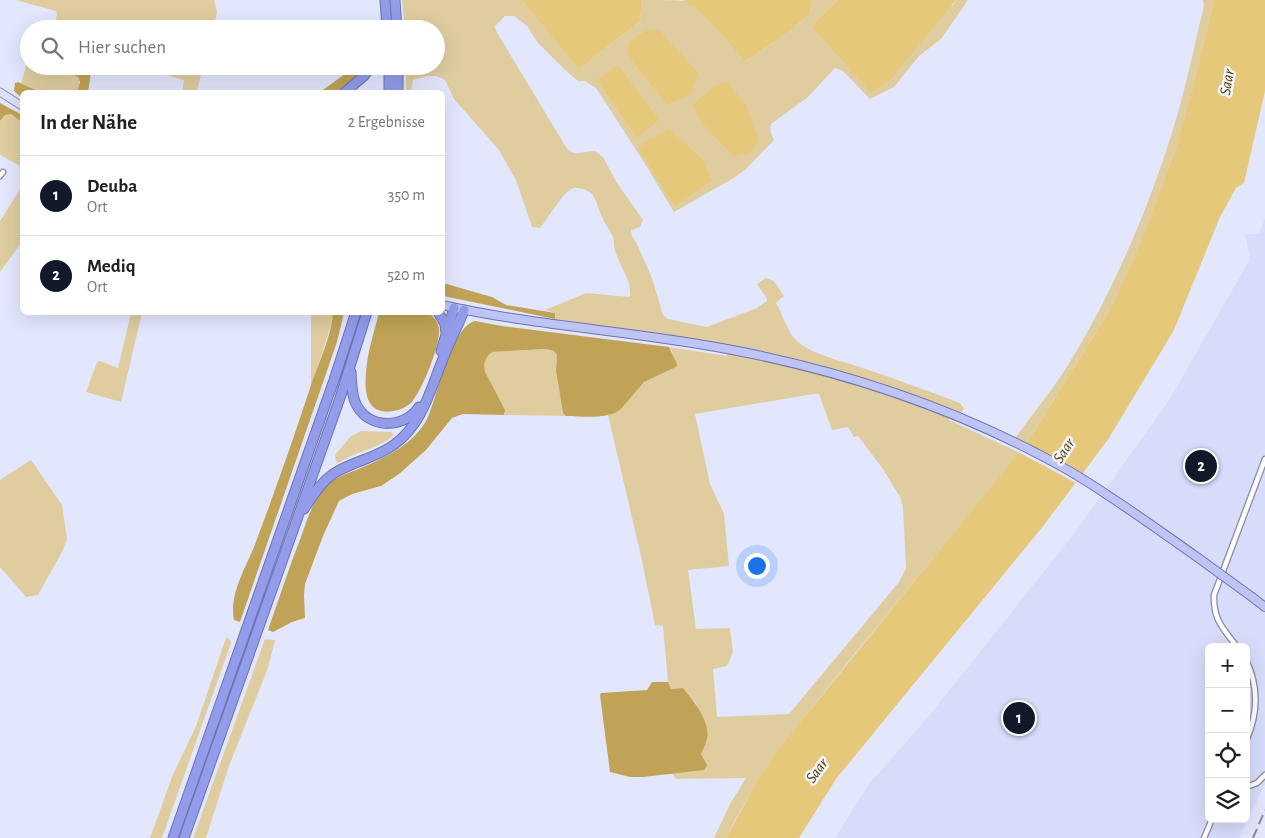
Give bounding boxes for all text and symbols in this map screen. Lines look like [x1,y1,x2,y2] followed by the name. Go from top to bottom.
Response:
[20,20,445,75] search box
[38,34,66,62] icon: search
[78,38,166,57] text: Hier suchen
[1217,67,1237,96] water label: Saar
[40,112,137,133] text: In der Nähe
[348,114,425,130] text: 2 Ergebnisse
[87,177,137,196] text: Deuba
[53,187,59,203] text: 1
[388,187,425,203] text: 350 m
[87,199,107,215] text: Ort
[87,257,136,276] text: Mediq
[52,267,60,283] text: 2
[387,267,425,283] text: 520 m
[87,279,107,295] text: Ort
[1050,435,1078,466] water label: Saar
[1185,447,1217,485] pin: 2
[744,553,770,579] your location
[1205,643,1250,823] map controls
[1205,643,1250,688] button: +
[1205,688,1250,733] button: −
[1003,699,1035,737] pin: 1
[1205,733,1250,778] button: locate
[803,755,831,786] water label: Saar
[1205,778,1250,823] button: layers

